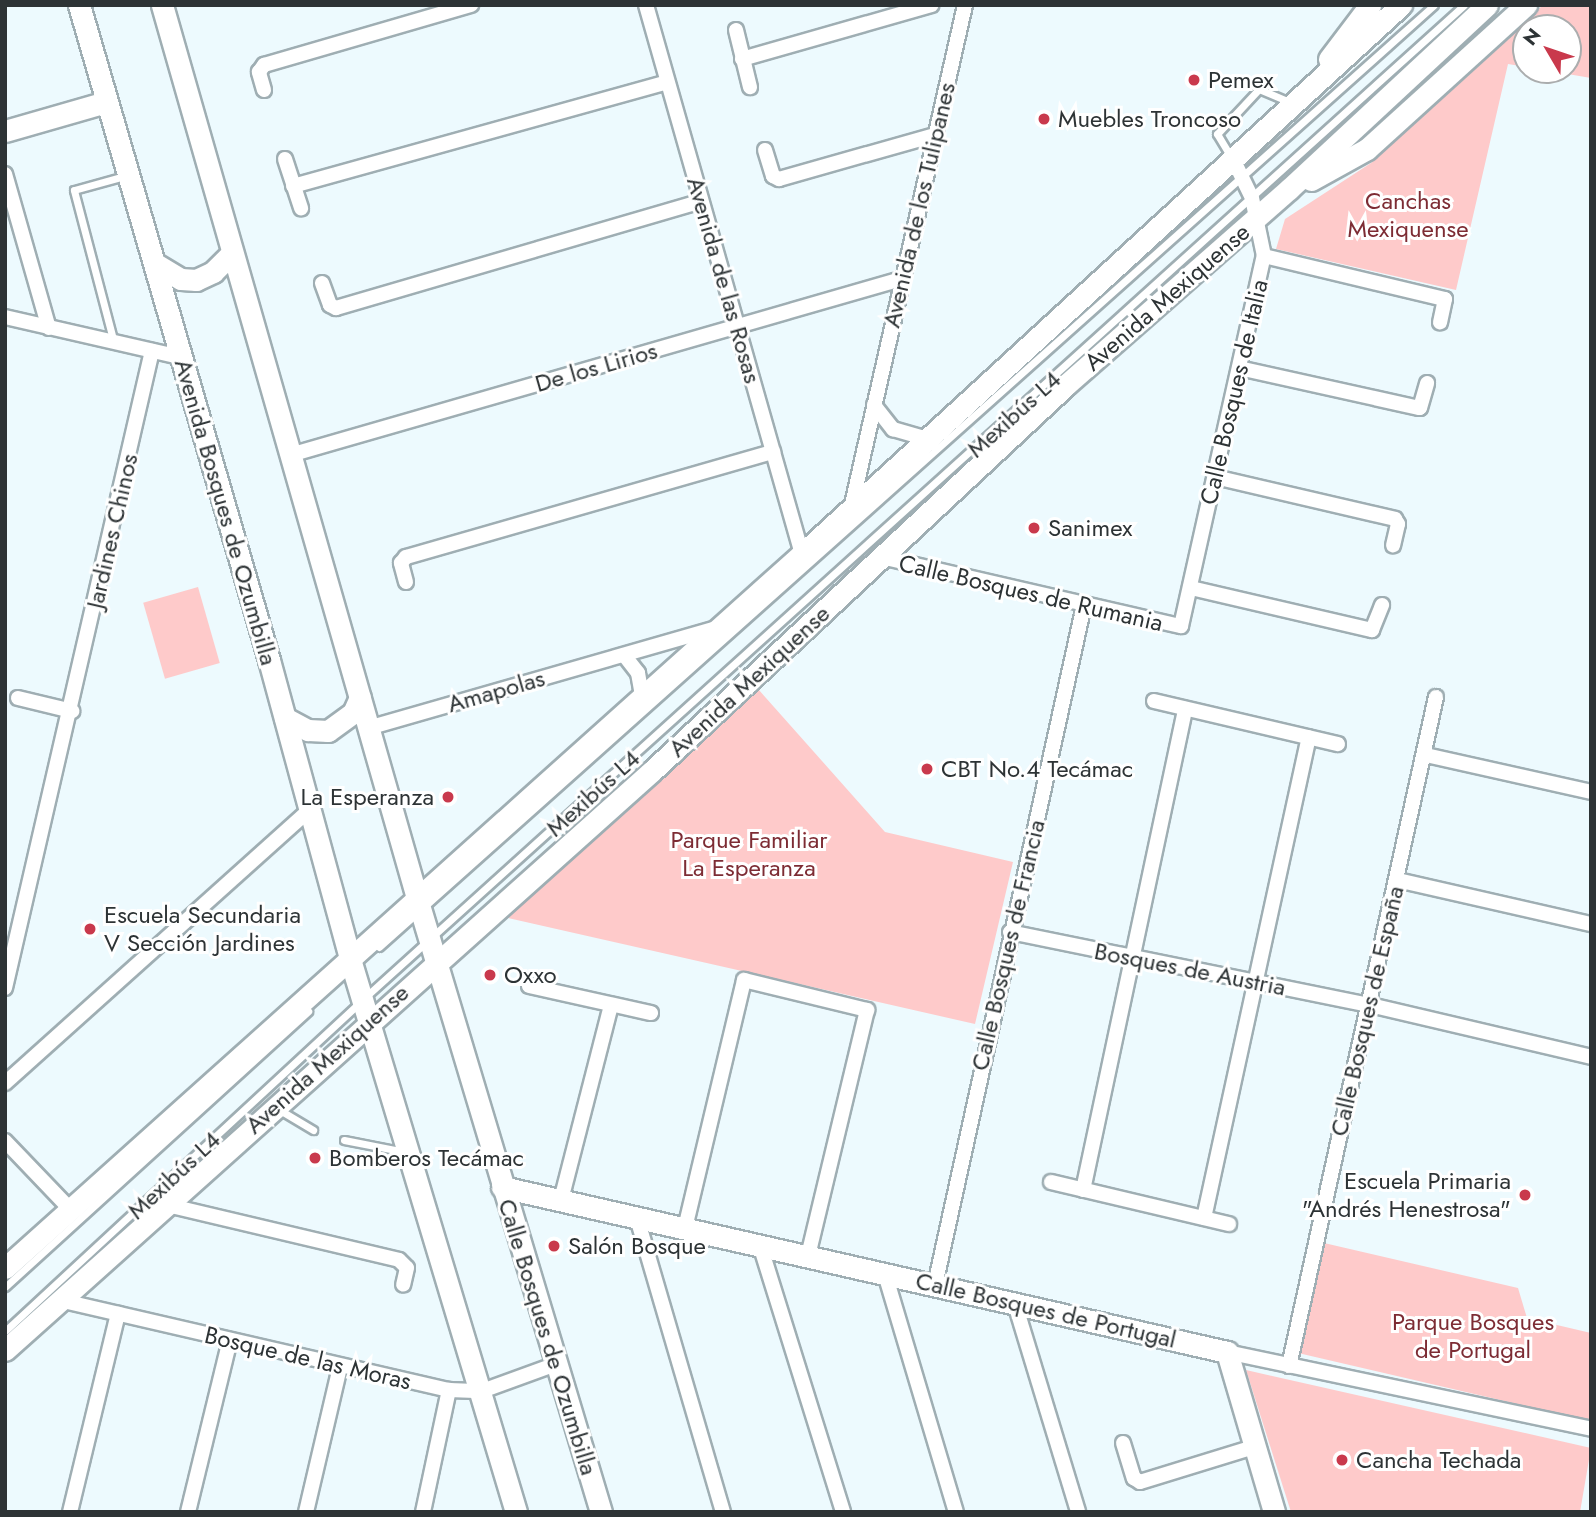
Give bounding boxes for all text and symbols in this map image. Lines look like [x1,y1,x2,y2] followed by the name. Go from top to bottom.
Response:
[1512,14,1582,84] north arrow
[1517,22,1547,51] text: N
[1208,66,1274,94] place label: Pemex
[1186,72,1202,88] marker: Pemex
[877,80,961,330] street label: Avenida de los Tulipanes
[1058,105,1241,133] place label: Muebles Troncoso
[1036,111,1052,127] marker: Muebles Troncoso
[681,174,767,386] street label: Avenida de las Rosas
[1347,187,1469,243] park label: Canchas Mexiquense
[1078,217,1256,377] street label: Avenida Mexiquense
[1194,277,1274,507] street label: Calle Bosques de Italia
[532,336,660,398] street label: De los Lirios
[168,356,284,668] street label: Avenida Bosques de Ozumbilla
[961,365,1067,463] street label: Mexibús L4
[80,451,144,611] street label: Jardines Chinos
[1048,514,1132,542] place label: Sanimex
[1026,520,1042,536] marker: Sanimex
[896,549,1166,637] street label: Calle Bosques de Rumania
[663,599,835,763] street label: Avenida Mexiquense
[444,663,548,719] street label: Amapolas
[540,744,646,842] street label: Mexibús L4
[941,755,1133,783] place label: CBT No.4 Tecámac
[919,761,935,777] marker: CBT No.4 Tecámac
[301,783,434,811] place label: La Esperanza
[440,789,456,805] marker: La Esperanza
[965,817,1051,1073] street label: Calle Bosques de Francia
[670,826,828,882] park label: Parque Familiar La Esperanza
[1324,883,1410,1139] street label: Calle Bosques de España
[104,901,301,957] place label: Escuela Secundaria V Sección Jardines
[82,921,98,937] marker: Escuela Secundaria V Sección Jardines
[1092,936,1288,1002] street label: Bosques de Austria
[504,961,557,989] place label: Oxxo
[482,967,498,983] marker: Oxxo
[240,978,414,1140] street label: Avenida Mexiquense
[122,1125,226,1225] street label: Mexibús L4
[329,1144,524,1172] place label: Bomberos Tecámac
[307,1150,323,1166] marker: Bomberos Tecámac
[1302,1167,1511,1223] place label: Escuela Primaria "Andrés Henestrosa"
[1517,1187,1533,1203] marker: Escuela Primaria "Andrés Henestrosa"
[492,1196,604,1478] street label: Calle Bosques de Ozumbilla
[568,1232,706,1260] place label: Salón Bosque
[546,1238,562,1254] marker: Salón Bosque
[913,1266,1179,1354] street label: Calle Bosques de Portugal
[1392,1308,1554,1364] park label: Parque Bosques de Portugal
[202,1320,414,1396] street label: Bosque de las Moras
[1356,1446,1521,1474] place label: Cancha Techada
[1334,1452,1350,1468] marker: Cancha Techada

